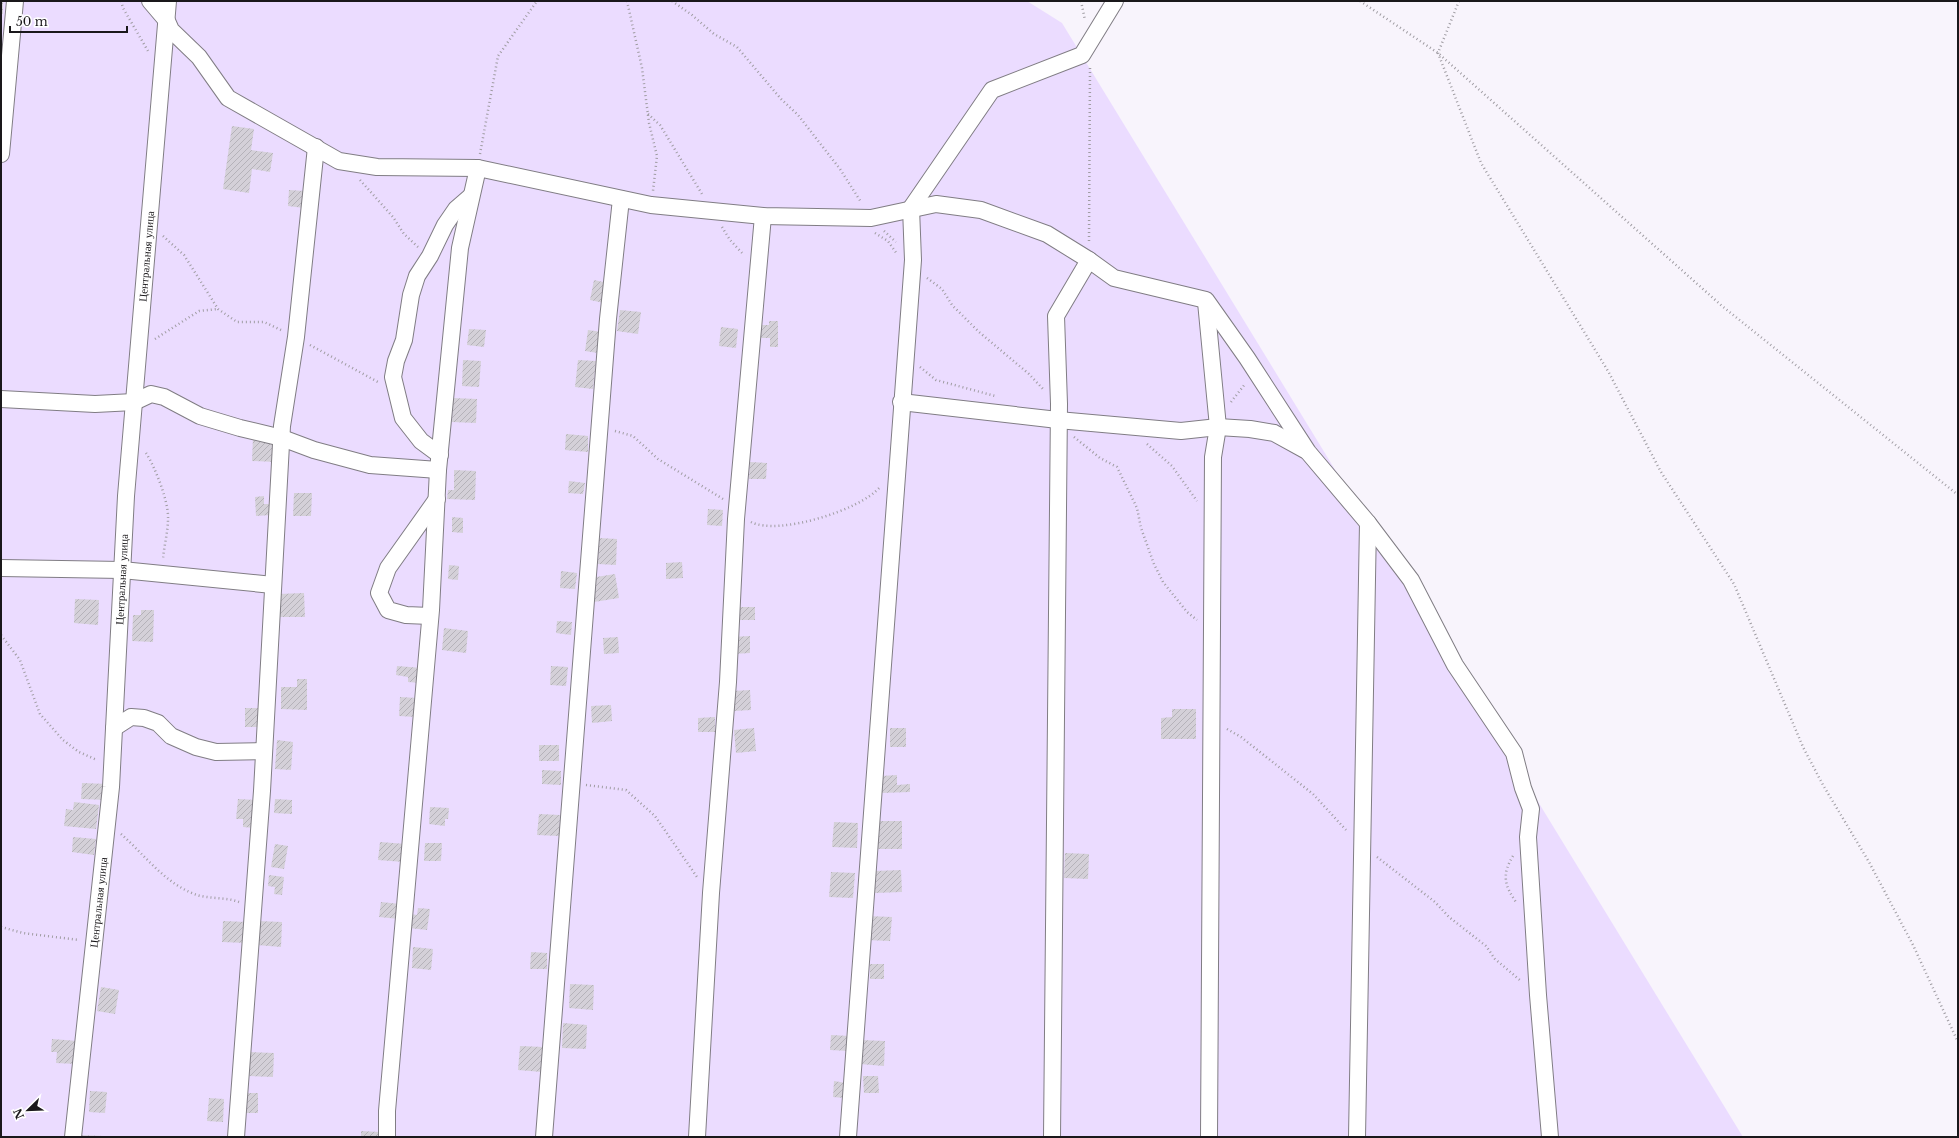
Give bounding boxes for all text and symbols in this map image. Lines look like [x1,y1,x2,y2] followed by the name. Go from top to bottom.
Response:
[10,8,127,34] scale bar
[16,14,48,29] text: 50 m
[136,210,157,302] street label: Центральная улица
[112,533,131,625] street label: Центральная улица
[87,856,110,948] street label: Центральная улица
[8,1090,48,1130] north arrow
[10,1106,27,1121] text: N

